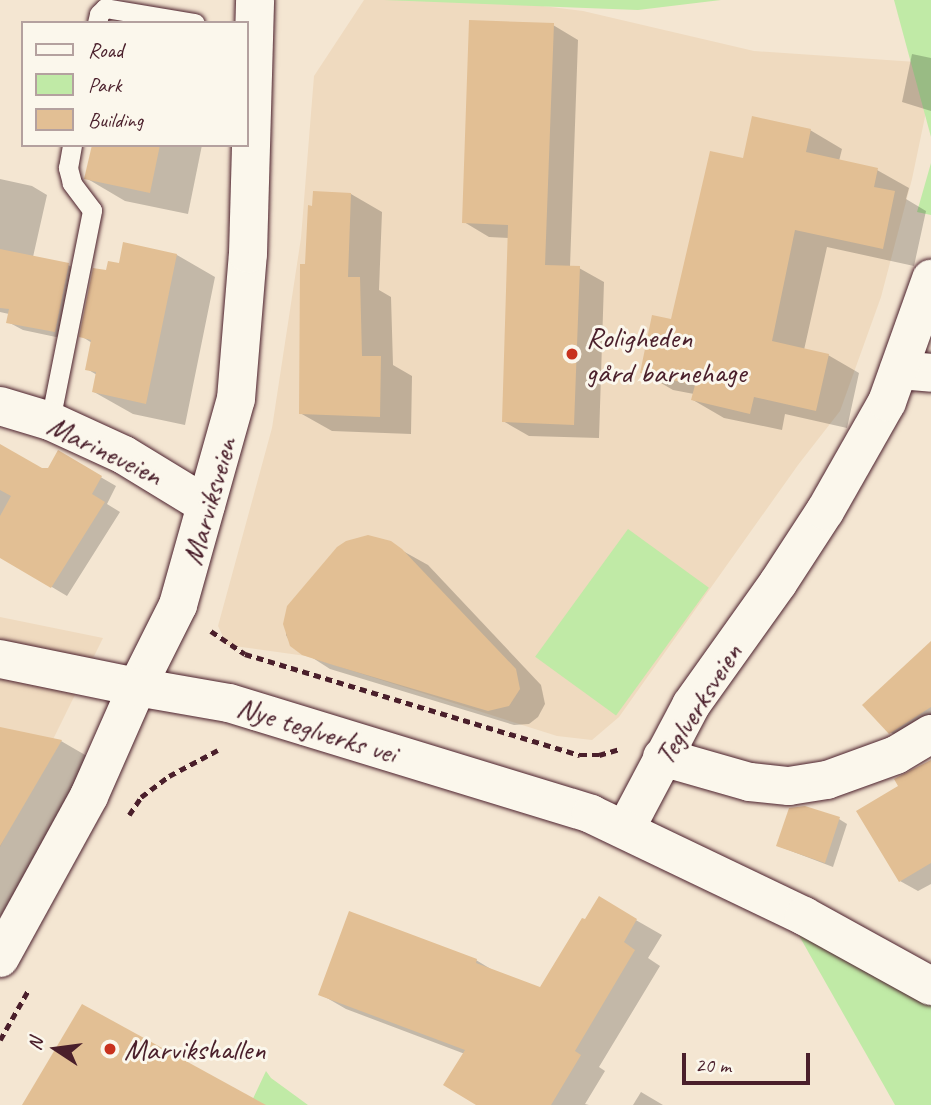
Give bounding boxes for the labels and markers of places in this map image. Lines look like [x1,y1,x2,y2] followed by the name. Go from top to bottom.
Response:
[586,319,746,390] place label: Roligheden gård barnehage
[564,346,580,362] marker: Roligheden gård barnehage
[124,1031,266,1067] place label: Marvikshallen
[102,1041,118,1057] marker: Marvikshallen

